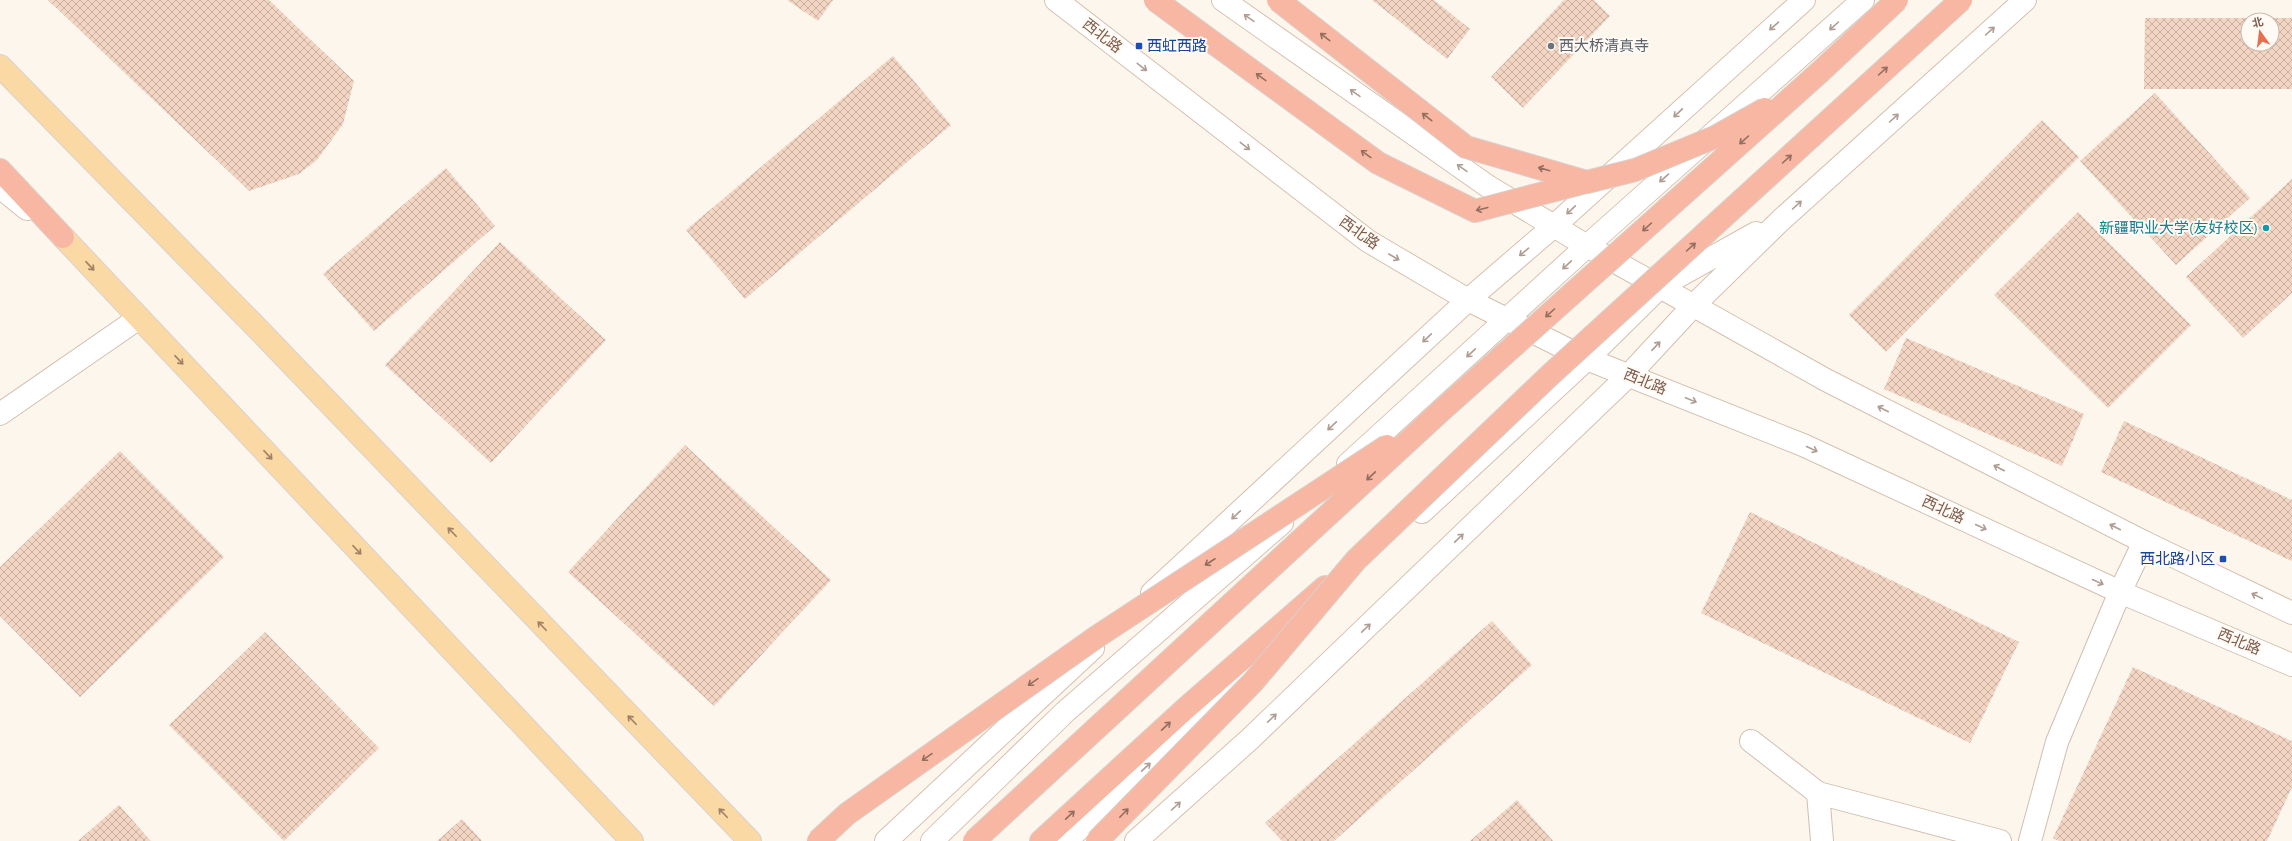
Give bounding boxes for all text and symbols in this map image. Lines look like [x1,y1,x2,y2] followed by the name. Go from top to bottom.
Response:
[2240,12,2280,52] north arrow
[1244,14,1255,22] one-way arrow
[1080,15,1126,56] street label: 西北路
[2251,16,2264,29] text: 北
[1769,21,1779,30] one-way arrow
[1829,22,1839,31] one-way arrow
[1985,27,1995,36] one-way arrow
[1319,33,1330,41] one-way arrow
[1147,38,1207,54] place label: 西虹西路
[1559,38,1649,54] place label: 西大桥清真寺
[1134,41,1144,51] marker: 西虹西路
[1546,41,1556,51] marker: 西大桥清真寺
[1137,62,1148,71] one-way arrow
[1877,67,1888,76] one-way arrow
[1256,73,1267,81] one-way arrow
[1350,89,1361,97] one-way arrow
[1672,108,1683,117] one-way arrow
[1422,113,1433,121] one-way arrow
[1889,113,1899,123] one-way arrow
[1739,135,1749,145] one-way arrow
[1239,142,1250,151] one-way arrow
[1361,150,1372,158] one-way arrow
[1781,155,1791,164] one-way arrow
[1456,164,1467,172] one-way arrow
[1537,165,1550,173] one-way arrow
[1659,173,1669,183] one-way arrow
[1792,200,1802,210] one-way arrow
[1567,205,1577,214] one-way arrow
[1475,206,1488,213] one-way arrow
[1336,212,1383,252] street label: 西北路
[2099,219,2258,236] place label: 新疆职业大学(友好校区)
[1642,222,1652,231] one-way arrow
[2261,223,2271,233] marker: 新疆职业大学(友好校区)
[1685,242,1696,251] one-way arrow
[1519,247,1529,256] one-way arrow
[1388,253,1400,261] one-way arrow
[1562,260,1572,269] one-way arrow
[85,261,94,271] one-way arrow
[1545,309,1555,318] one-way arrow
[1422,333,1432,342] one-way arrow
[1651,341,1661,351] one-way arrow
[1466,348,1476,357] one-way arrow
[174,355,183,366] one-way arrow
[1621,365,1669,397] street label: 西北路
[1685,396,1697,404] one-way arrow
[1877,405,1889,413] one-way arrow
[1327,421,1337,430] one-way arrow
[1806,446,1818,453] one-way arrow
[263,450,273,460] one-way arrow
[1993,464,2005,471] one-way arrow
[1366,471,1376,480] one-way arrow
[1919,492,1967,526] street label: 西北路
[1231,510,1241,519] one-way arrow
[2109,523,2121,530] one-way arrow
[1974,524,1986,531] one-way arrow
[447,527,457,537] one-way arrow
[1454,533,1464,543] one-way arrow
[352,545,362,555] one-way arrow
[2140,550,2215,567] place label: 西北路小区
[2218,554,2228,564] marker: 西北路小区
[1204,559,1216,567] one-way arrow
[2092,579,2104,586] one-way arrow
[2251,592,2263,599] one-way arrow
[537,621,547,631] one-way arrow
[1361,623,1371,633] one-way arrow
[2215,624,2263,658] street label: 西北路
[1028,678,1039,686] one-way arrow
[1267,713,1277,723] one-way arrow
[627,715,637,725] one-way arrow
[1161,722,1171,731] one-way arrow
[922,753,933,761] one-way arrow
[1141,762,1151,772] one-way arrow
[1170,801,1181,810] one-way arrow
[718,808,728,818] one-way arrow
[1119,808,1129,818] one-way arrow
[1065,810,1075,819] one-way arrow

